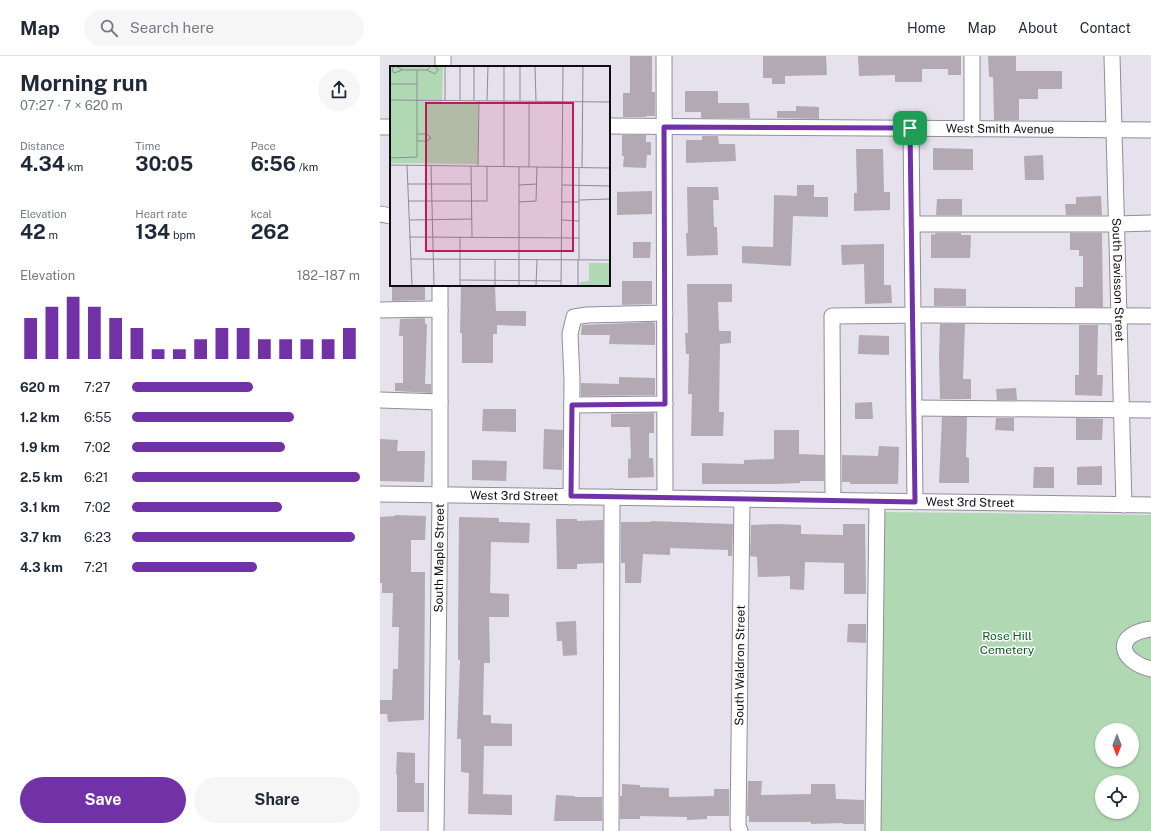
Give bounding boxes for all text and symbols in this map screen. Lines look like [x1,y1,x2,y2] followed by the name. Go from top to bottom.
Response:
[84,10,364,46] search box
[20,17,60,39] text: Map
[98,17,120,39] icon: search
[130,19,214,36] text: Search here
[907,20,946,36] text: Home
[968,20,996,36] text: Map
[1018,20,1058,36] text: About
[1080,20,1131,36] text: Contact
[390,66,610,286] inset map
[318,69,360,111] button: share
[20,70,148,96] text: Morning run
[20,98,123,113] text: 07:27 · 7 × 620 m
[893,111,927,145] pin
[899,117,921,139] icon: arrive
[946,121,1054,136] street label: West Smith Avenue
[20,140,65,152] text: Distance
[135,140,160,152] text: Time
[251,140,276,152] text: Pace
[20,152,65,176] text: 4.34
[135,152,193,176] text: 30:05
[251,152,296,176] text: 6:56
[65,161,83,173] text: km
[296,161,318,173] text: /km
[20,208,67,220] text: Elevation
[135,208,187,220] text: Heart rate
[251,208,272,220] text: kcal
[1109,218,1127,342] street label: South Davisson Street
[20,220,46,244] text: 42
[135,220,170,244] text: 134
[251,220,289,244] text: 262
[46,229,58,241] text: m
[170,229,196,241] text: bpm
[20,268,75,283] text: Elevation
[297,268,360,283] text: 182–187 m
[20,380,60,395] text: 620 m
[84,380,111,395] text: 7:27
[20,410,60,425] text: 1.2 km
[84,410,112,425] text: 6:55
[20,440,60,455] text: 1.9 km
[84,440,110,455] text: 7:02
[20,470,63,485] text: 2.5 km
[84,470,108,485] text: 6:21
[470,488,559,504] street label: West 3rd Street
[926,495,1015,510] street label: West 3rd Street
[20,500,60,515] text: 3.1 km
[84,500,110,515] text: 7:02
[432,503,447,612] street label: South Maple Street
[20,530,61,545] text: 3.7 km
[84,530,111,545] text: 6:23
[20,560,63,575] text: 4.3 km
[84,560,108,575] text: 7:21
[732,605,748,726] street label: South Waldron Street
[980,629,1035,657] park label: Rose Hill Cemetery
[1095,723,1139,767] north arrow
[1095,723,1139,819] map controls
[1095,775,1139,819] button: locate
[20,777,186,823] button: Save
[194,777,360,823] button: Share

